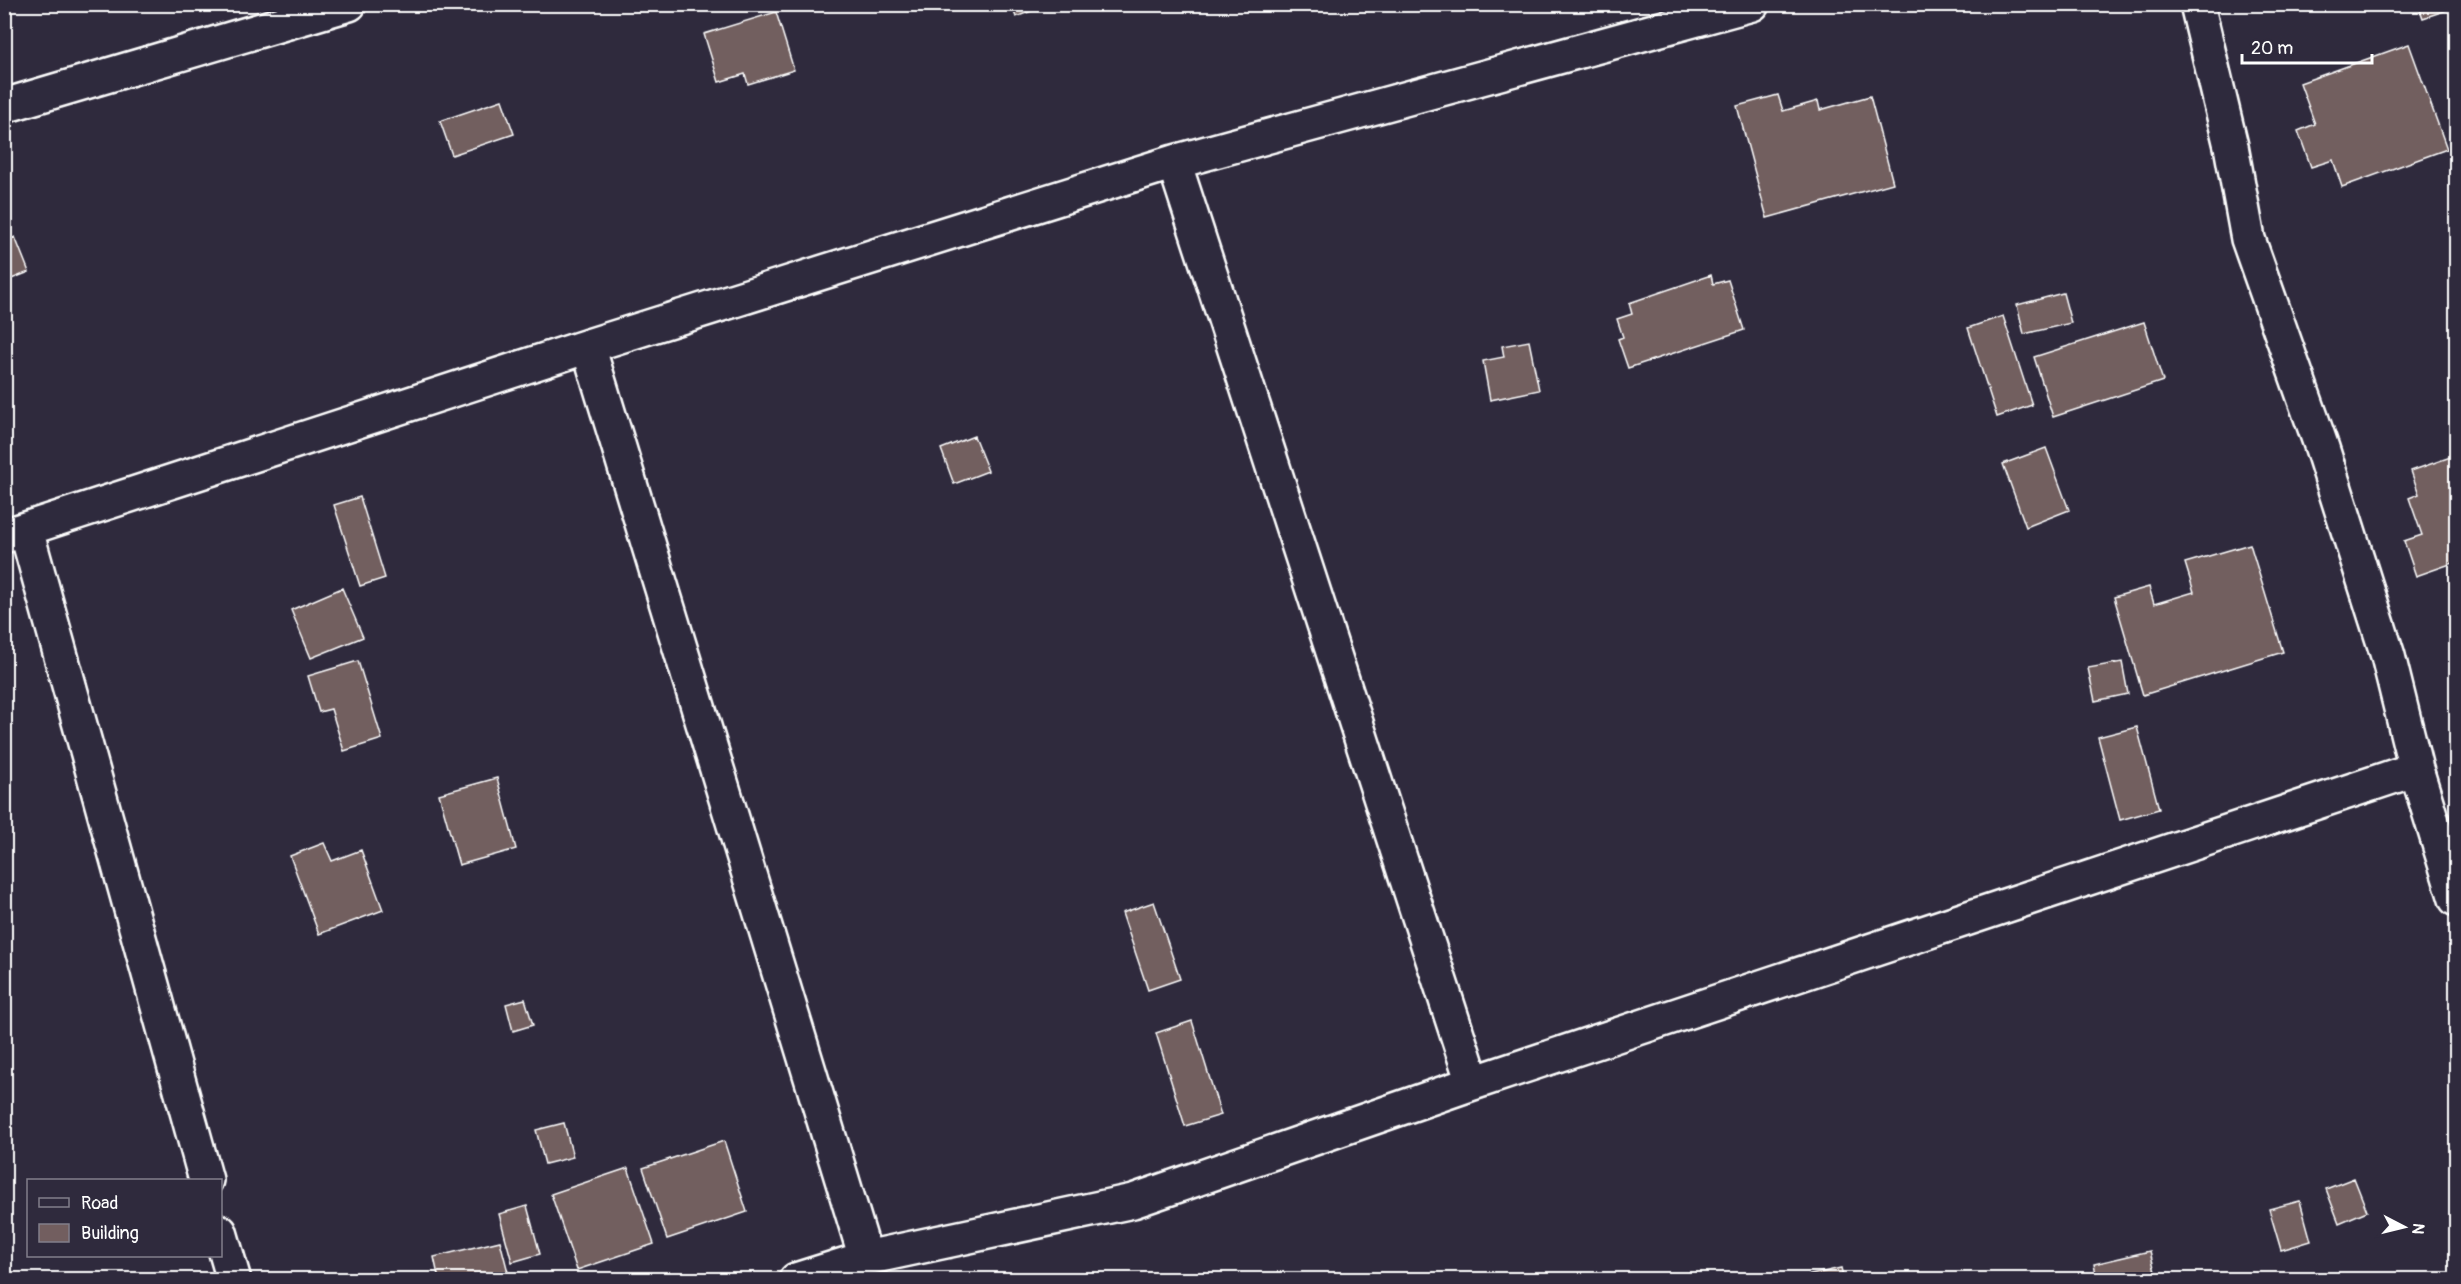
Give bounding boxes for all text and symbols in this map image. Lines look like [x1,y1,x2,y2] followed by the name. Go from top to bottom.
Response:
[2242,27,2372,65] scale bar
[2251,37,2293,60] text: 20 m
[27,1179,222,1257] legend
[81,1192,118,1215] text: Road
[2374,1197,2434,1257] north arrow
[81,1222,139,1245] text: Building
[2407,1222,2428,1235] text: N

